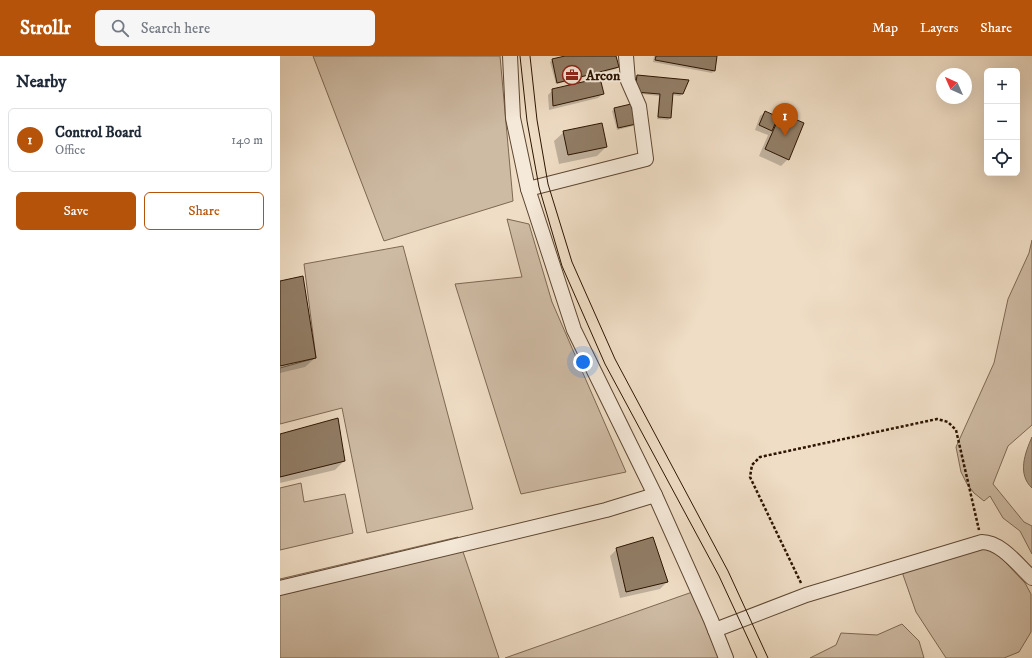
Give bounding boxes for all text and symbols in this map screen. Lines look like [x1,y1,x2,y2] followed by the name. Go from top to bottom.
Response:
[95,10,375,46] search box
[20,17,71,40] text: Strollr
[109,17,131,39] icon: search
[141,19,210,38] text: Search here
[872,19,898,37] text: Map
[920,19,958,37] text: Layers
[980,19,1012,37] text: Share
[561,64,583,86] office icon: Arcon
[585,67,621,85] place label: Arcon
[936,68,972,104] north arrow
[984,68,1020,176] map controls
[984,68,1020,104] button: +
[16,71,66,93] text: Nearby
[772,103,798,136] pin: 1
[984,104,1020,140] button: −
[55,123,142,142] text: Control Board
[28,132,32,148] text: 1
[231,132,263,148] text: 140 m
[984,140,1020,176] button: locate
[55,142,85,158] text: Office
[16,192,136,230] button: Save
[144,192,264,230] button: Share
[573,352,593,372] your location

